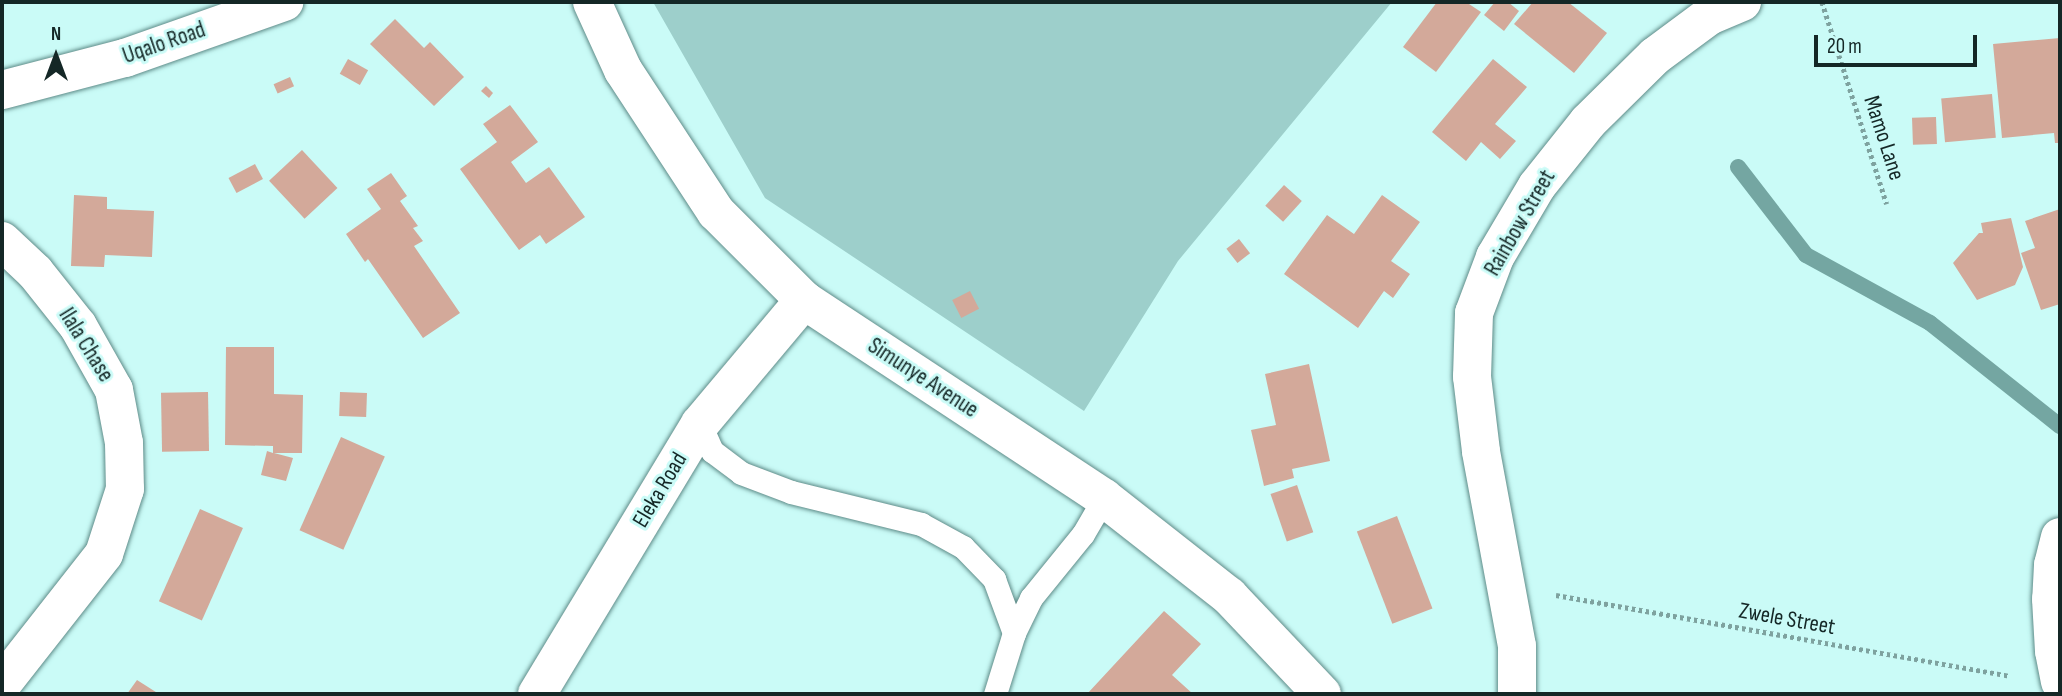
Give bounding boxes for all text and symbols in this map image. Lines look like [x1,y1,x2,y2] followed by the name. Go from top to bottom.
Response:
[119,16,209,70] street label: Uqalo Road
[21,21,91,91] north arrow
[1817,21,1980,65] scale bar
[51,23,61,46] text: N
[1827,34,1862,59] text: 20 m
[1857,92,1911,184] street label: Mamo Lane
[1479,165,1561,281] street label: Rainbow Street
[53,303,119,387] street label: Ilala Chase
[863,332,983,424] street label: Simunye Avenue
[627,447,693,533] street label: Eleka Road
[1737,597,1837,641] street label: Zwele Street

